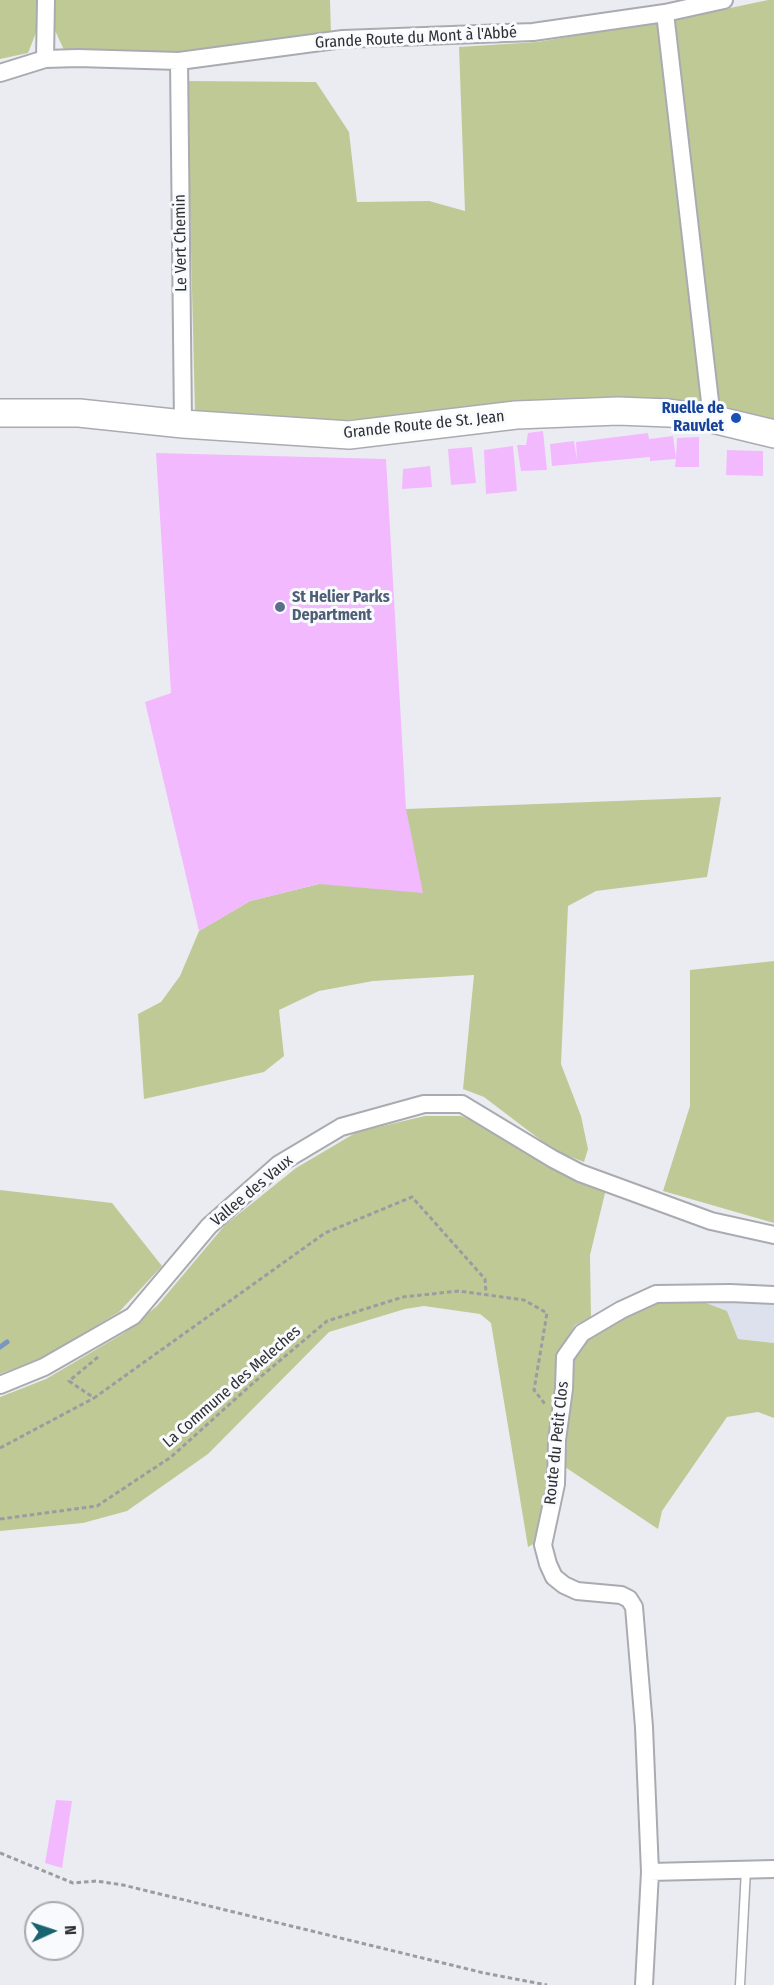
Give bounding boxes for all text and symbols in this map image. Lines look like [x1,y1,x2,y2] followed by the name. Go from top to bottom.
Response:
[314,23,518,53] street label: Grande Route du Mont à l'Abbé
[171,194,191,292] street label: Le Vert Chemin
[662,399,724,437] place label: Ruelle de Rauvlet
[343,407,505,443] street label: Grande Route de St. Jean
[729,411,743,425] marker: Ruelle de Rauvlet
[292,588,390,626] place label: St Helier Parks Department
[273,600,287,614] marker: St Helier Parks Department
[207,1151,297,1231] street label: Vallee des Vaux
[159,1322,305,1452] street label: La Commune des Meleches
[541,1380,573,1506] street label: Route du Petit Clos
[24,1901,84,1961] north arrow
[61,1925,80,1935] text: N

